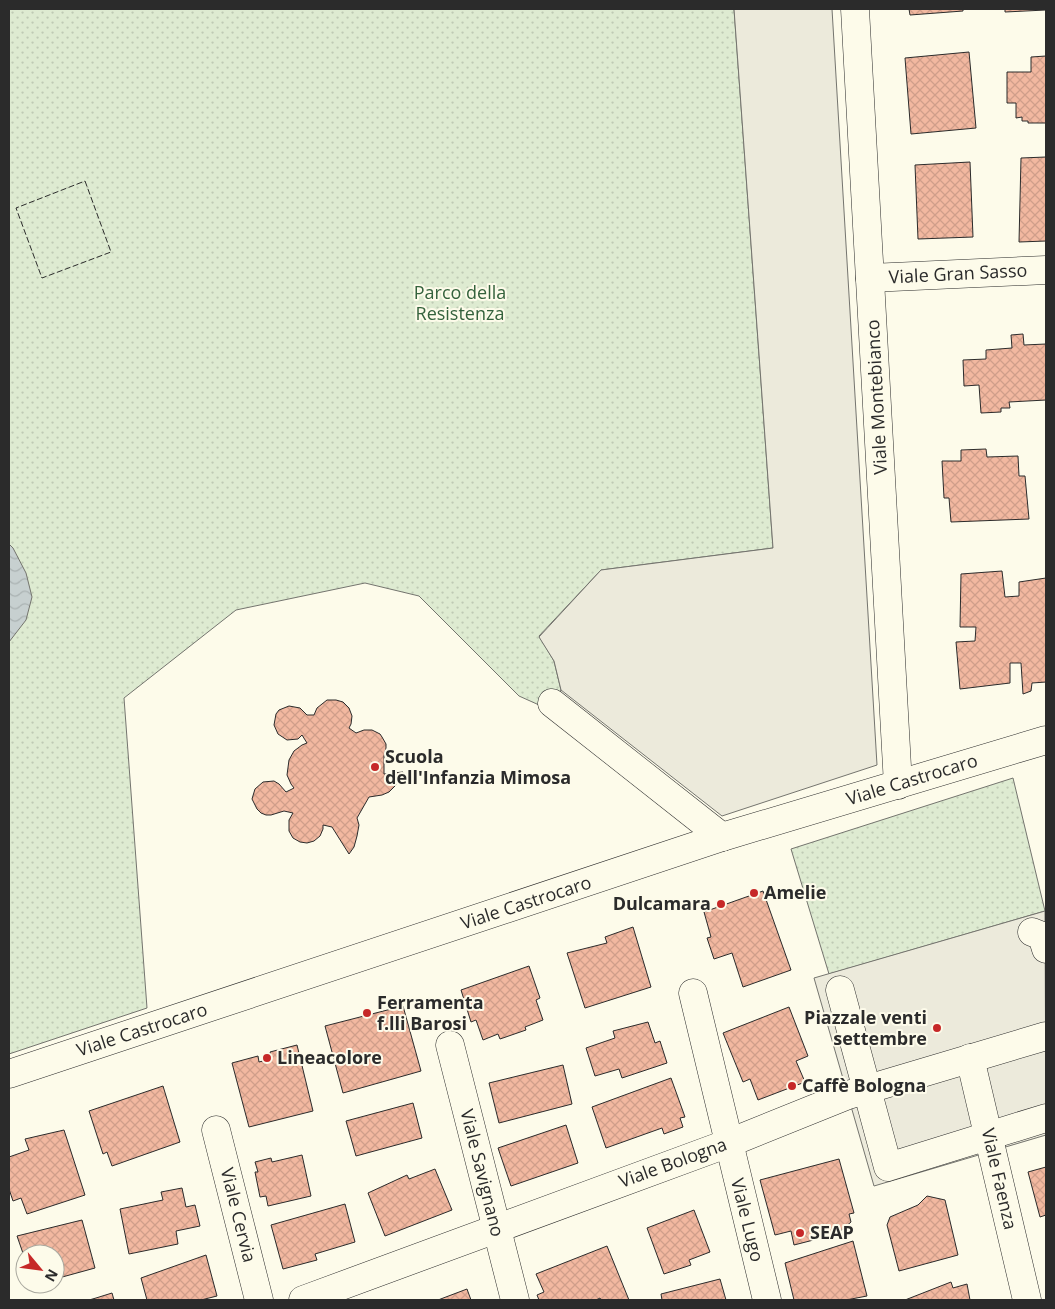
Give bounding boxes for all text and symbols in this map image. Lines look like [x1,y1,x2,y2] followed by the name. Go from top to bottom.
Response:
[888,257,1028,289] street label: Viale Gran Sasso
[414,280,506,325] park label: Parco della Resistenza
[860,319,892,475] street label: Viale Montebianco
[385,744,571,789] place label: Scuola dell'Infanzia Mimosa
[843,748,980,810] street label: Viale Castrocaro
[369,761,381,773] marker: Scuola dell'Infanzia Mimosa
[457,870,594,934] street label: Viale Castrocaro
[764,880,826,904] place label: Amelie
[748,887,760,899] marker: Amelie
[613,891,711,915] place label: Dulcamara
[715,898,727,910] marker: Dulcamara
[377,990,484,1035] place label: Ferramenta f.lli Barosi
[73,997,210,1061] street label: Viale Castrocaro
[804,1005,927,1050] place label: Piazzale venti settembre
[361,1007,373,1019] marker: Ferramenta f.lli Barosi
[931,1022,943,1034] marker: Piazzale venti settembre
[277,1045,382,1069] place label: Lineacolore
[261,1052,273,1064] marker: Lineacolore
[802,1073,926,1097] place label: Caffè Bologna
[786,1080,798,1092] marker: Caffè Bologna
[456,1106,510,1239] street label: Viale Savignano
[977,1126,1023,1232] street label: Viale Faenza
[615,1131,730,1193] street label: Viale Bologna
[216,1165,262,1265] street label: Viale Cervia
[726,1175,770,1264] street label: Viale Lugo
[810,1220,854,1244] place label: SEAP
[794,1227,806,1239] marker: SEAP
[15,1244,65,1294] north arrow
[41,1266,63,1285] text: N

